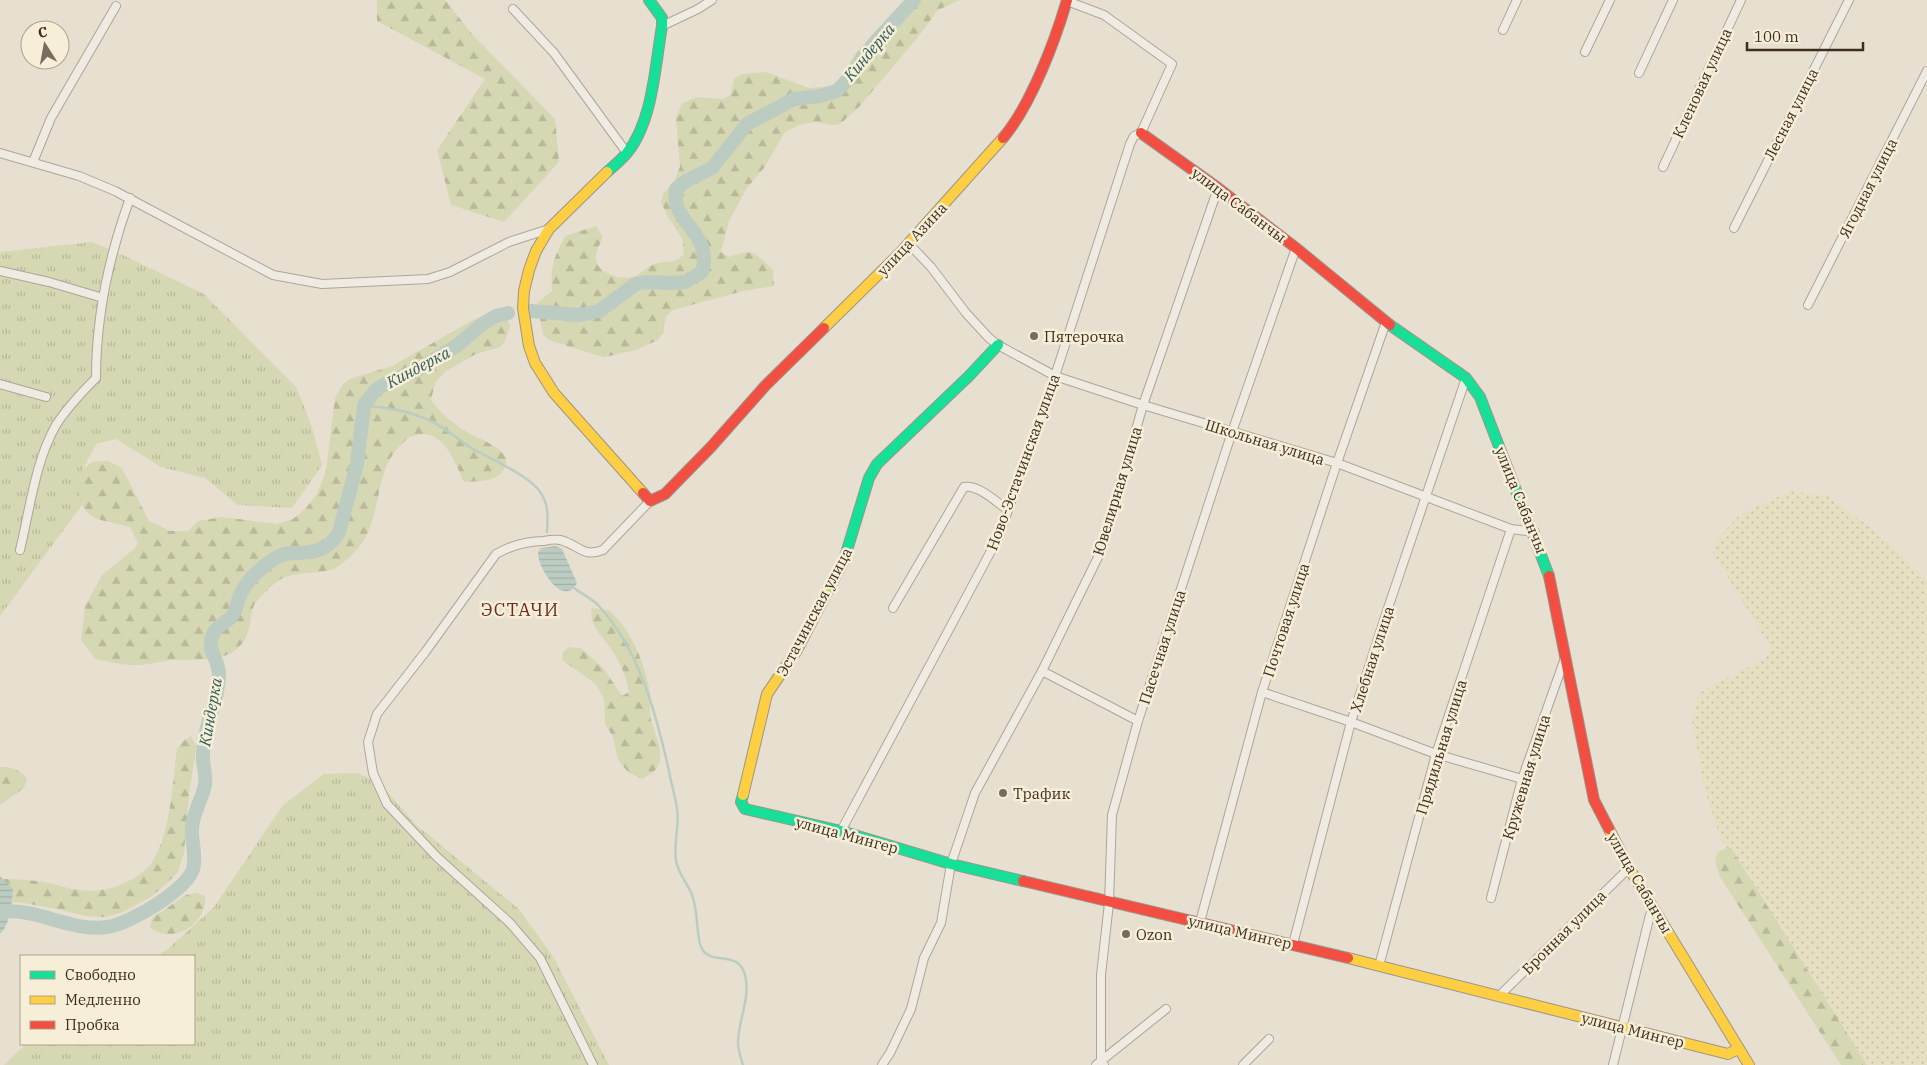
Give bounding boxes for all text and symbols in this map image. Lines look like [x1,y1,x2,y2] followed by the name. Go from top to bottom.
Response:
[838,19,899,86] water label: Киндерка
[20,20,70,70] north arrow
[1747,20,1863,52] scale bar
[36,23,49,42] text: С
[1668,25,1736,141] street label: Кленовая улица
[1754,27,1799,46] text: 100 m
[1760,65,1822,163] street label: Лесная улица
[1835,135,1901,241] street label: Ягодная улица
[1188,163,1290,247] street label: улица Сабанчы
[873,198,951,280] street label: улица Азина
[1044,327,1124,346] place label: Пятерочка
[1028,330,1040,342] marker: Пятерочка
[382,342,453,393] water label: Киндерка
[982,371,1064,553] street label: Ново-Эстачинская улица
[1203,415,1327,469] street label: Школьная улица
[1088,424,1146,558] street label: Ювелирная улица
[1491,444,1551,556] street label: улица Сабанчы
[772,544,856,680] street label: Эстачинская улица
[1259,560,1313,680] street label: Почтовая улица
[1134,587,1190,707] street label: Пасечная улица
[481,598,559,621] district label: ЭСТАЧИ
[1346,604,1398,714] street label: Хлебная улица
[194,676,226,749] water label: Киндерка
[1411,677,1471,817] street label: Прядильная улица
[1498,712,1554,842] street label: Кружевная улица
[1013,784,1070,803] place label: Трафик
[997,787,1009,799] marker: Трафик
[794,812,900,858] street label: улица Мингер
[1603,829,1677,937] street label: улица Сабанчы
[1518,886,1610,978] street label: Бронная улица
[1187,911,1293,953] street label: улица Мингер
[1136,925,1173,944] place label: Ozon
[1120,928,1132,940] marker: Ozon
[20,955,195,1045] legend
[65,965,136,984] text: Свободно
[65,990,141,1009] text: Медленно
[1580,1008,1686,1052] street label: улица Мингер
[65,1015,120,1034] text: Пробка

